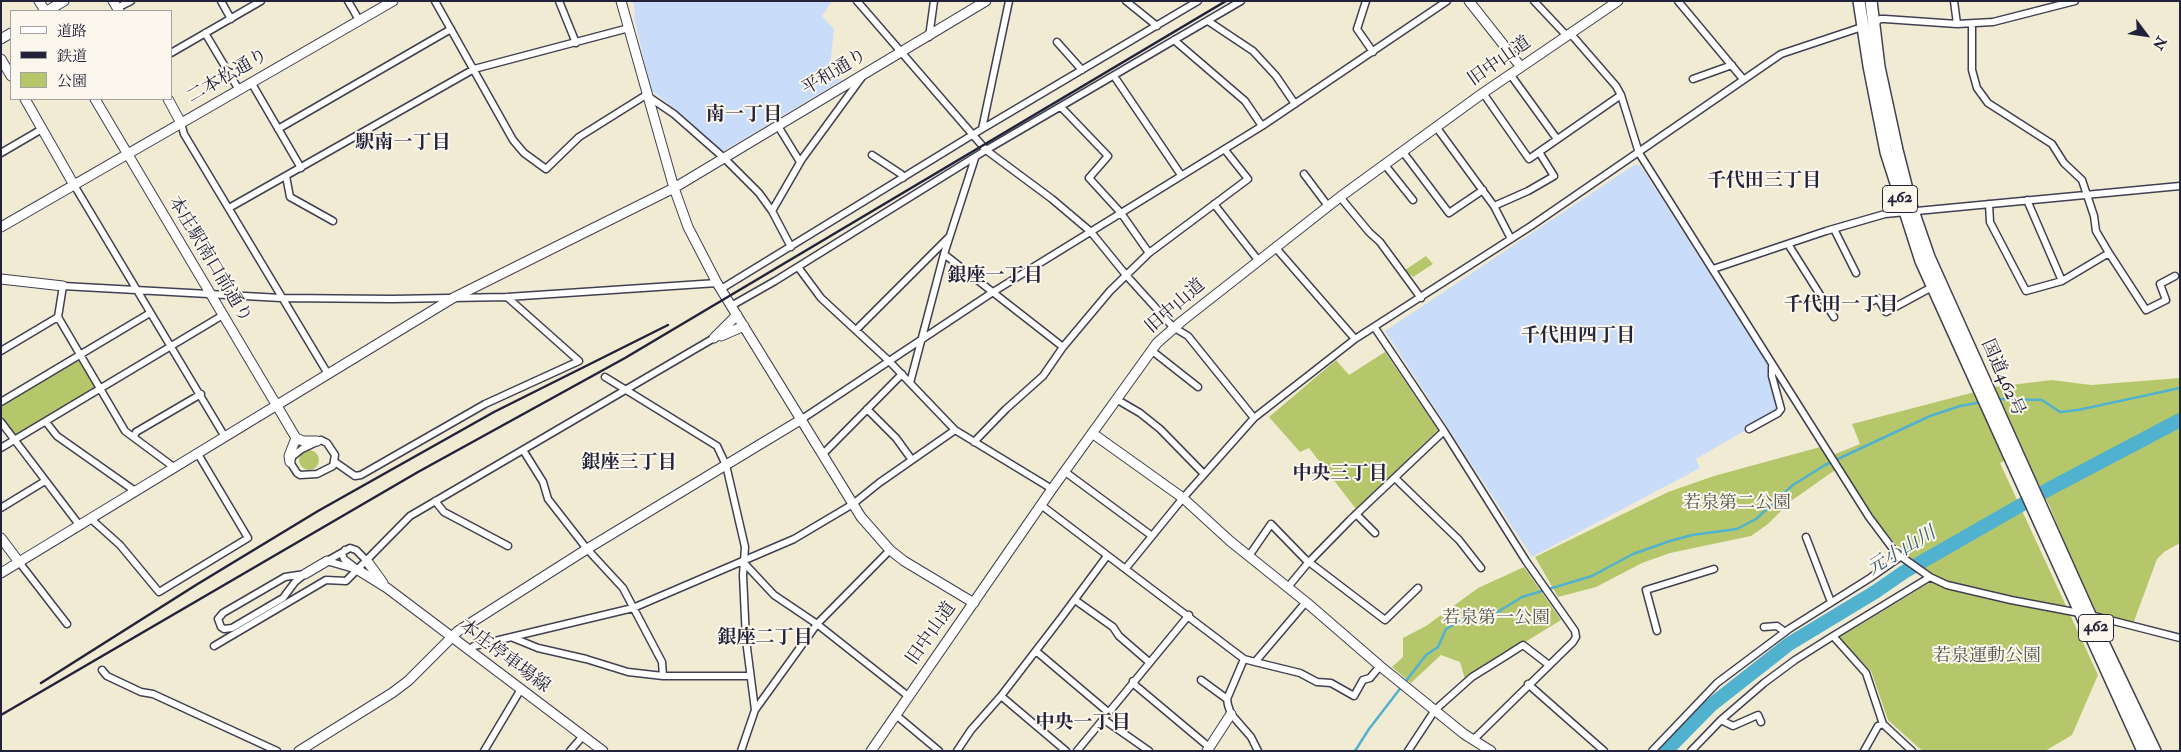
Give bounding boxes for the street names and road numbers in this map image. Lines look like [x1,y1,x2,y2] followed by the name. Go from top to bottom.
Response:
[1464,33,1536,91] street label: 旧中山道
[184,45,272,109] street label: 二本松通り
[799,45,871,101] street label: 平和通り
[1882,185,1918,212] road number: 462
[163,193,255,327] street label: 本庄駅南口前通り
[1142,275,1210,339] street label: 旧中山道
[1975,336,2029,420] street label: 国道462号
[903,598,961,670] street label: 旧中山道
[2078,614,2114,641] road number: 462
[454,616,554,698] street label: 本庄停車場線

